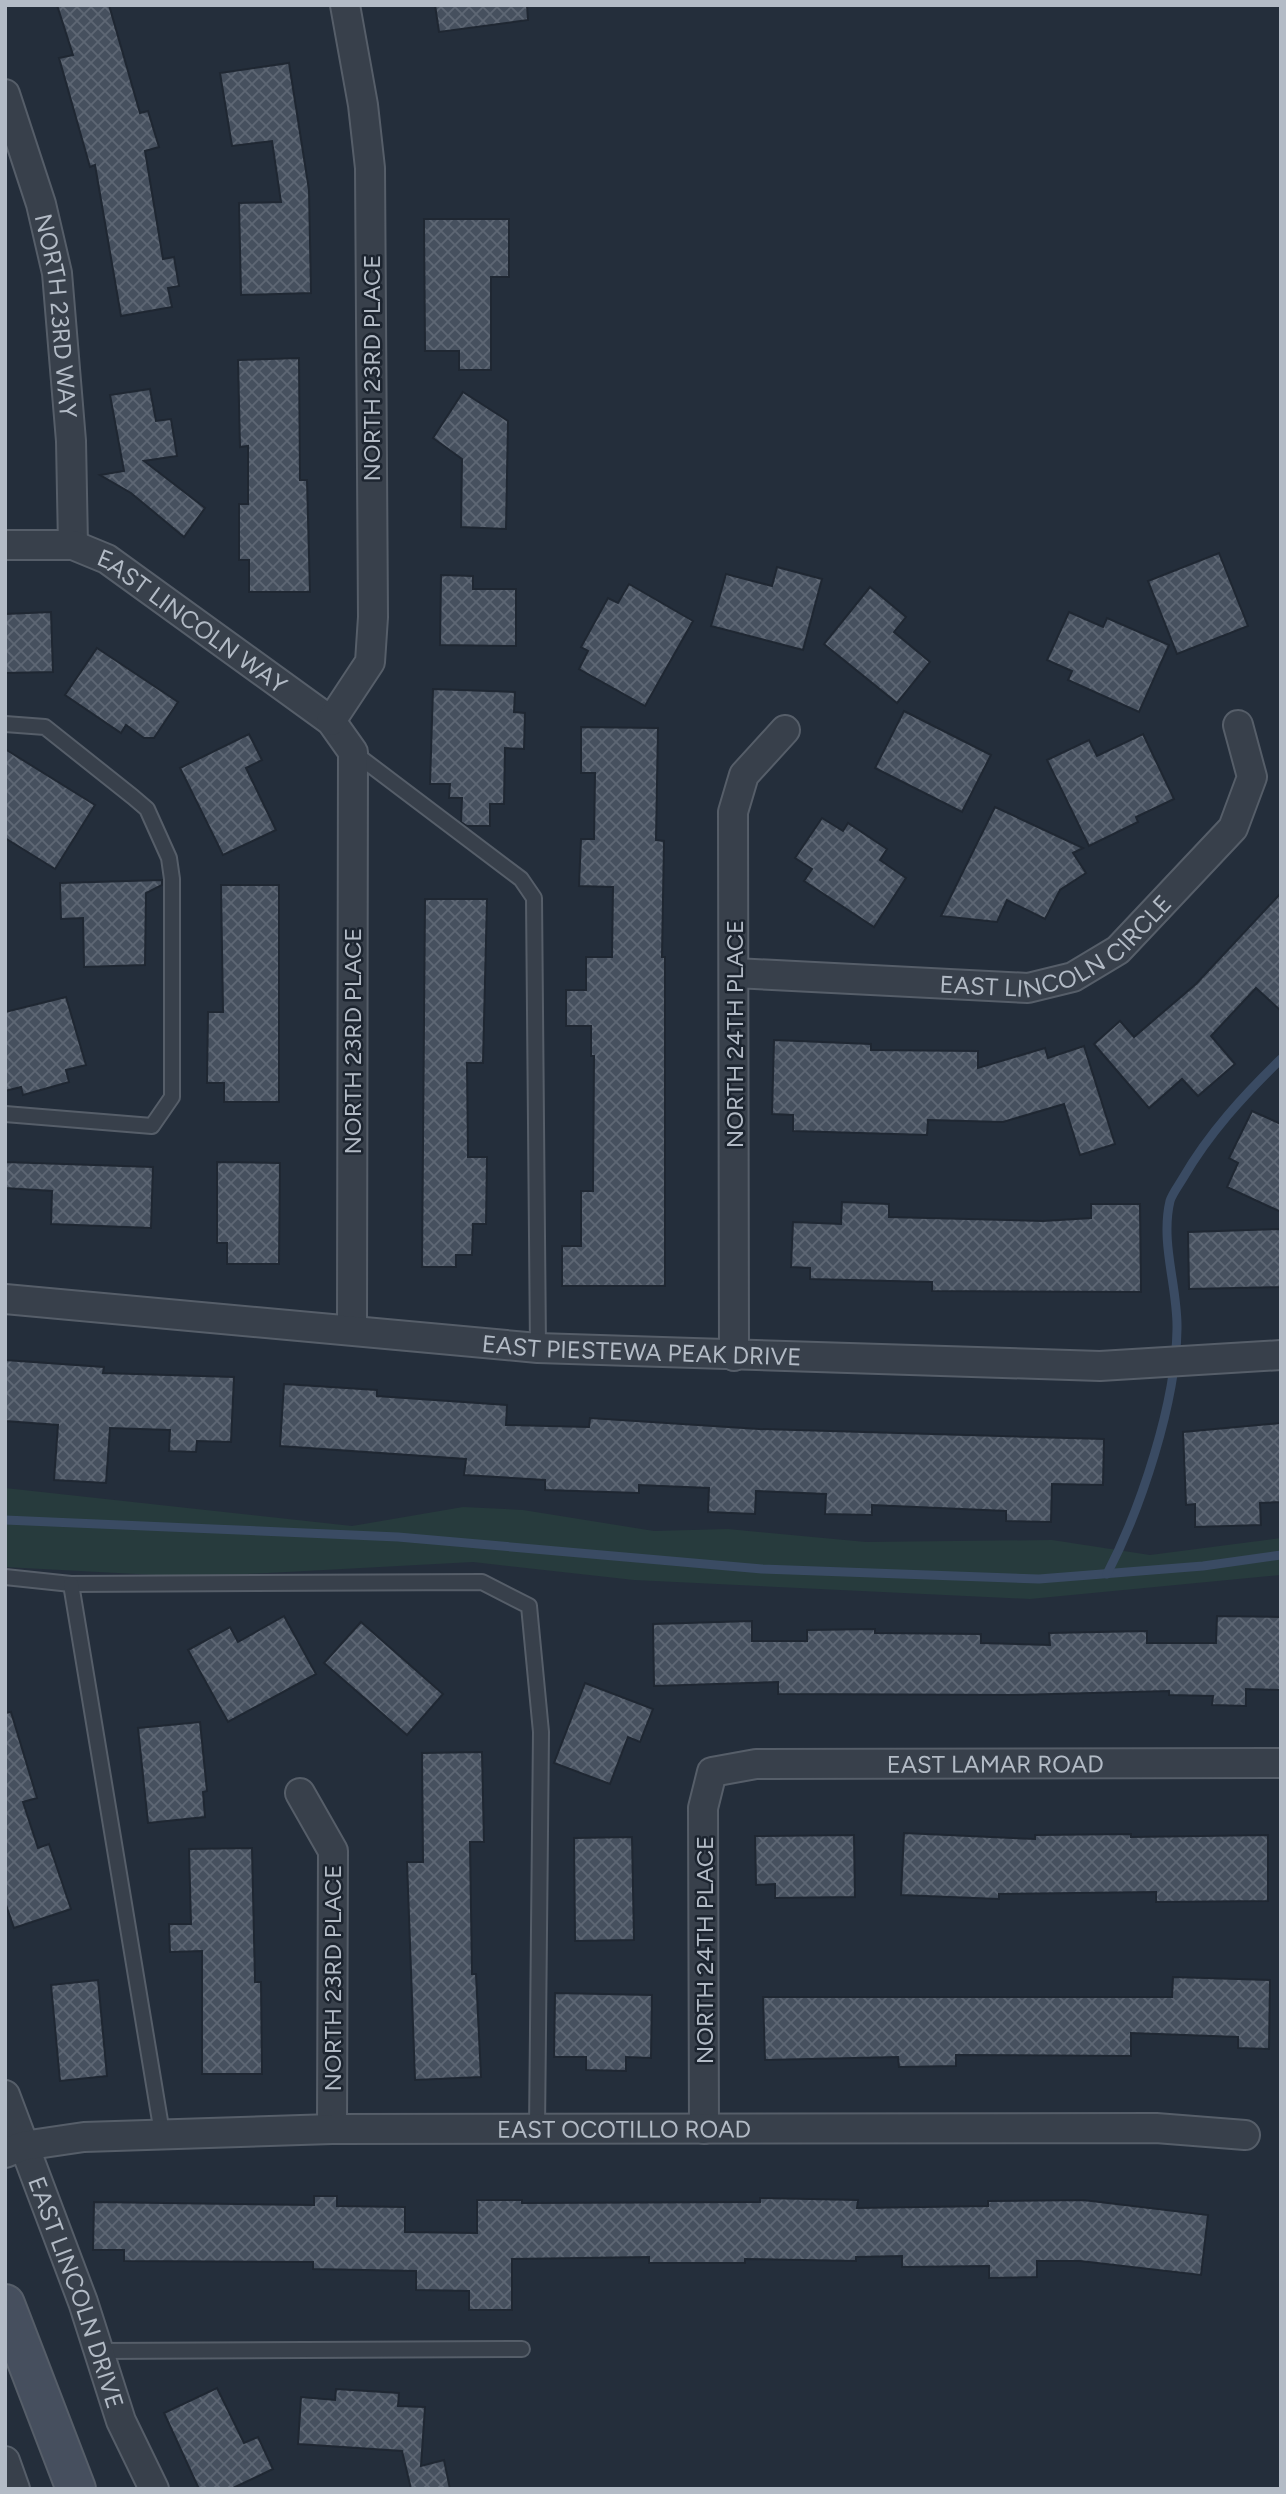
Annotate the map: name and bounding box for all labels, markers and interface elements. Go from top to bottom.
street label: NORTH 23RD WAY [29,211,84,420]
street label: NORTH 23RD PLACE [357,255,386,481]
street label: EAST LINCOLN WAY [94,542,293,699]
street label: EAST LINCOLN CIRCLE [939,889,1177,1003]
street label: NORTH 24TH PLACE [720,920,749,1148]
street label: NORTH 23RD PLACE [338,928,367,1154]
street label: EAST PIESTEWA PEAK DRIVE [481,1328,802,1371]
street label: EAST LAMAR ROAD [887,1749,1104,1778]
street label: NORTH 24TH PLACE [690,1836,719,2064]
street label: NORTH 23RD PLACE [318,1865,347,2091]
street label: EAST OCOTILLO ROAD [497,2114,751,2143]
street label: EAST LINCOLN DRIVE [22,2172,130,2412]

